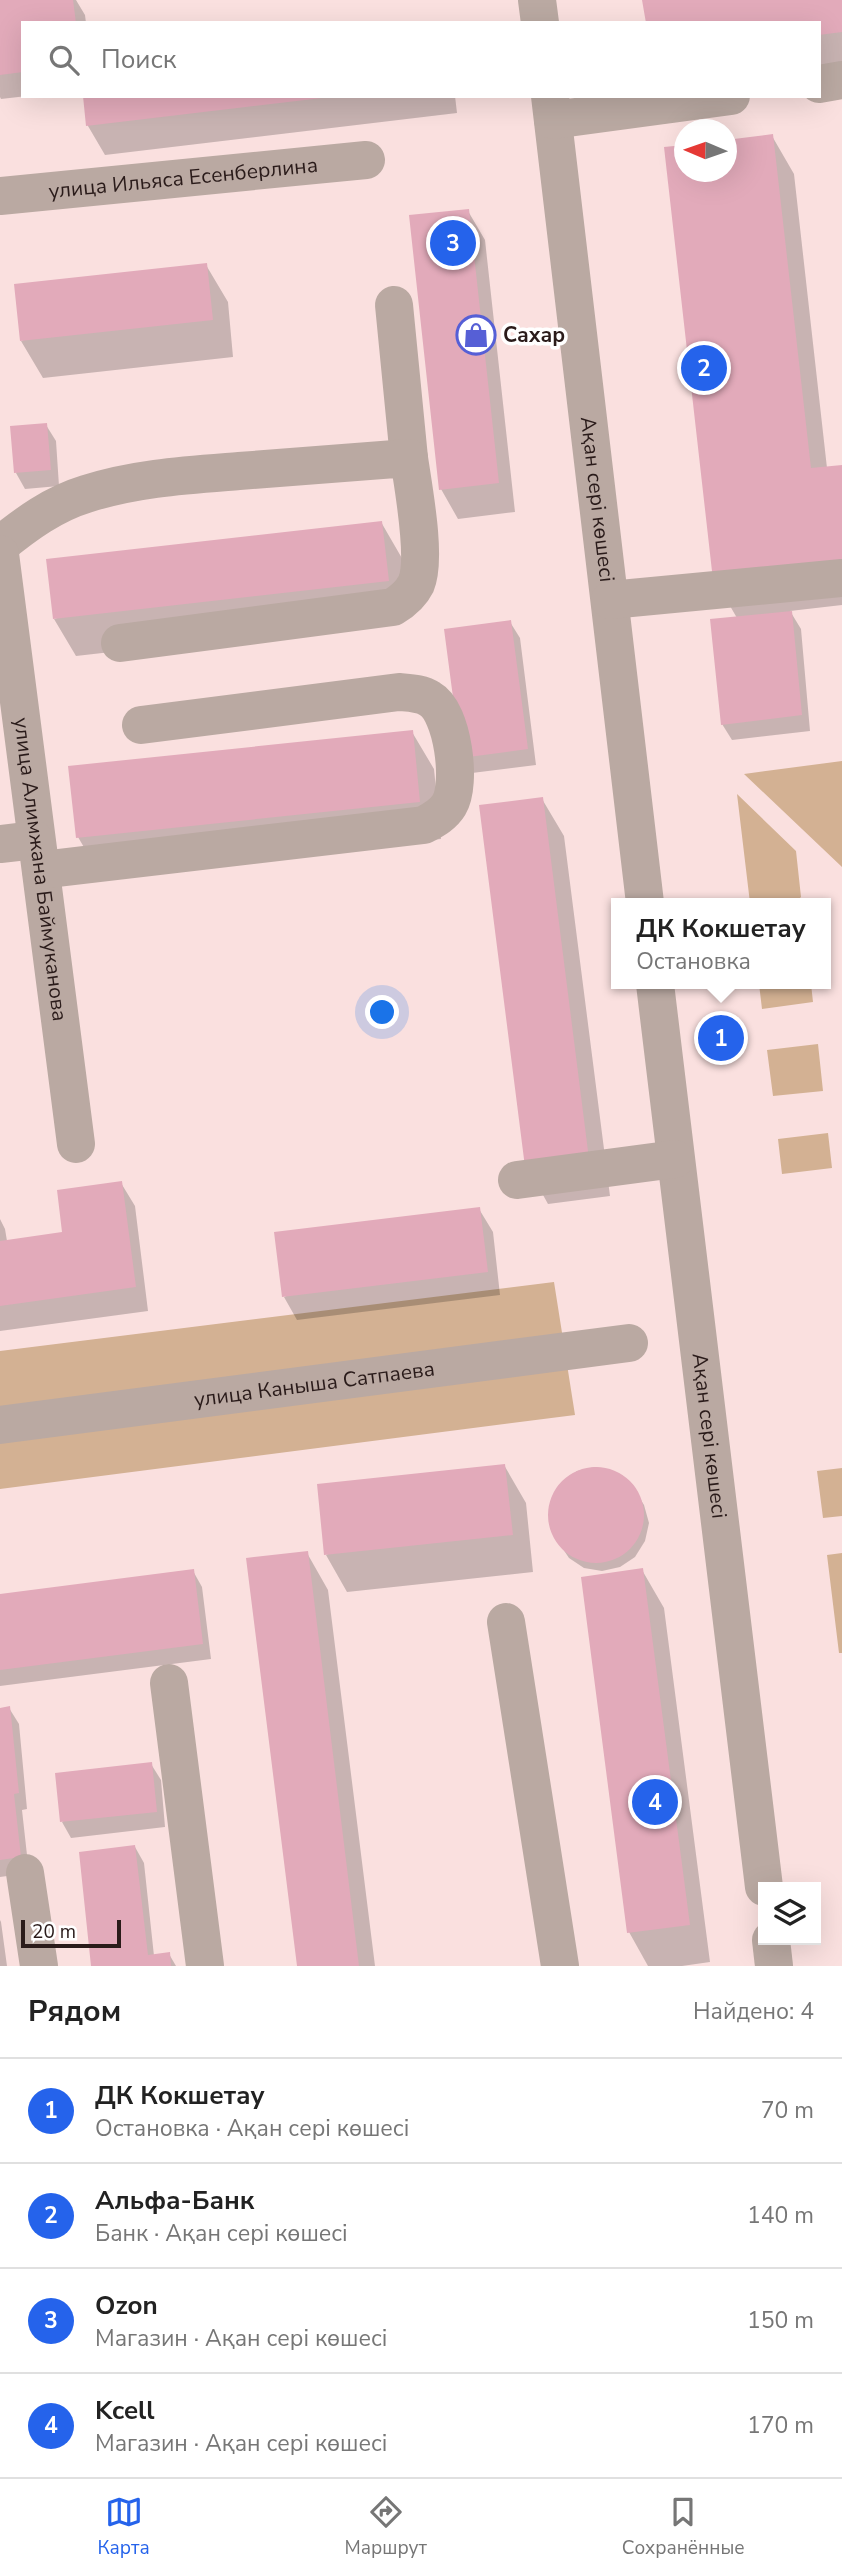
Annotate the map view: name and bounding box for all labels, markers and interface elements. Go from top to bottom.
search box [21,21,821,98]
icon: search [45,41,83,79]
text: Поиск [101,42,177,77]
north arrow [674,119,737,182]
street label: улица Ильяса Есенберлина [47,151,319,205]
pin: 3 [430,217,476,269]
shop icon: Сахар [455,314,497,356]
place label: Сахар [503,321,565,349]
pin: 2 [681,342,727,394]
street label: Ақан сері көшесі [574,415,621,584]
street label: улица Алимжана Баймуканова [7,716,74,1023]
popup [611,898,831,989]
text: ДК Кокшетау [636,911,806,946]
text: Остановка [636,946,751,977]
your location [365,995,399,1029]
pin: 1 [698,1012,744,1064]
street label: Ақан сері көшесі [686,1351,733,1520]
street label: улица Каныша Сатпаева [192,1354,436,1414]
pin: 4 [632,1776,678,1828]
map controls [758,1882,821,1945]
button: layers [758,1882,821,1945]
scale bar [21,1917,121,1949]
text: 20 m [32,1919,76,1945]
text: Рядом [28,1991,121,2032]
text: Найдено: 4 [693,1996,814,2027]
text: ДК Кокшетау [95,2078,265,2113]
text: 1 [44,2095,58,2126]
text: 70 m [761,2095,814,2126]
text: Остановка · Ақан сері көшесі [95,2113,409,2144]
text: Альфа-Банк [95,2183,254,2218]
text: 2 [44,2200,58,2231]
text: 140 m [747,2200,814,2231]
text: Банк · Ақан сері көшесі [95,2218,348,2249]
text: Ozon [95,2288,158,2323]
text: 3 [44,2305,58,2336]
text: 150 m [747,2305,814,2336]
text: Магазин · Ақан сері көшесі [95,2323,387,2354]
text: Kcell [95,2393,155,2428]
text: 4 [44,2410,58,2441]
text: 170 m [747,2410,814,2441]
text: Магазин · Ақан сері көшесі [95,2428,387,2459]
tab: Карта [97,2493,150,2561]
tab: Маршрут [345,2493,427,2561]
tab: Сохранённые [622,2493,745,2561]

